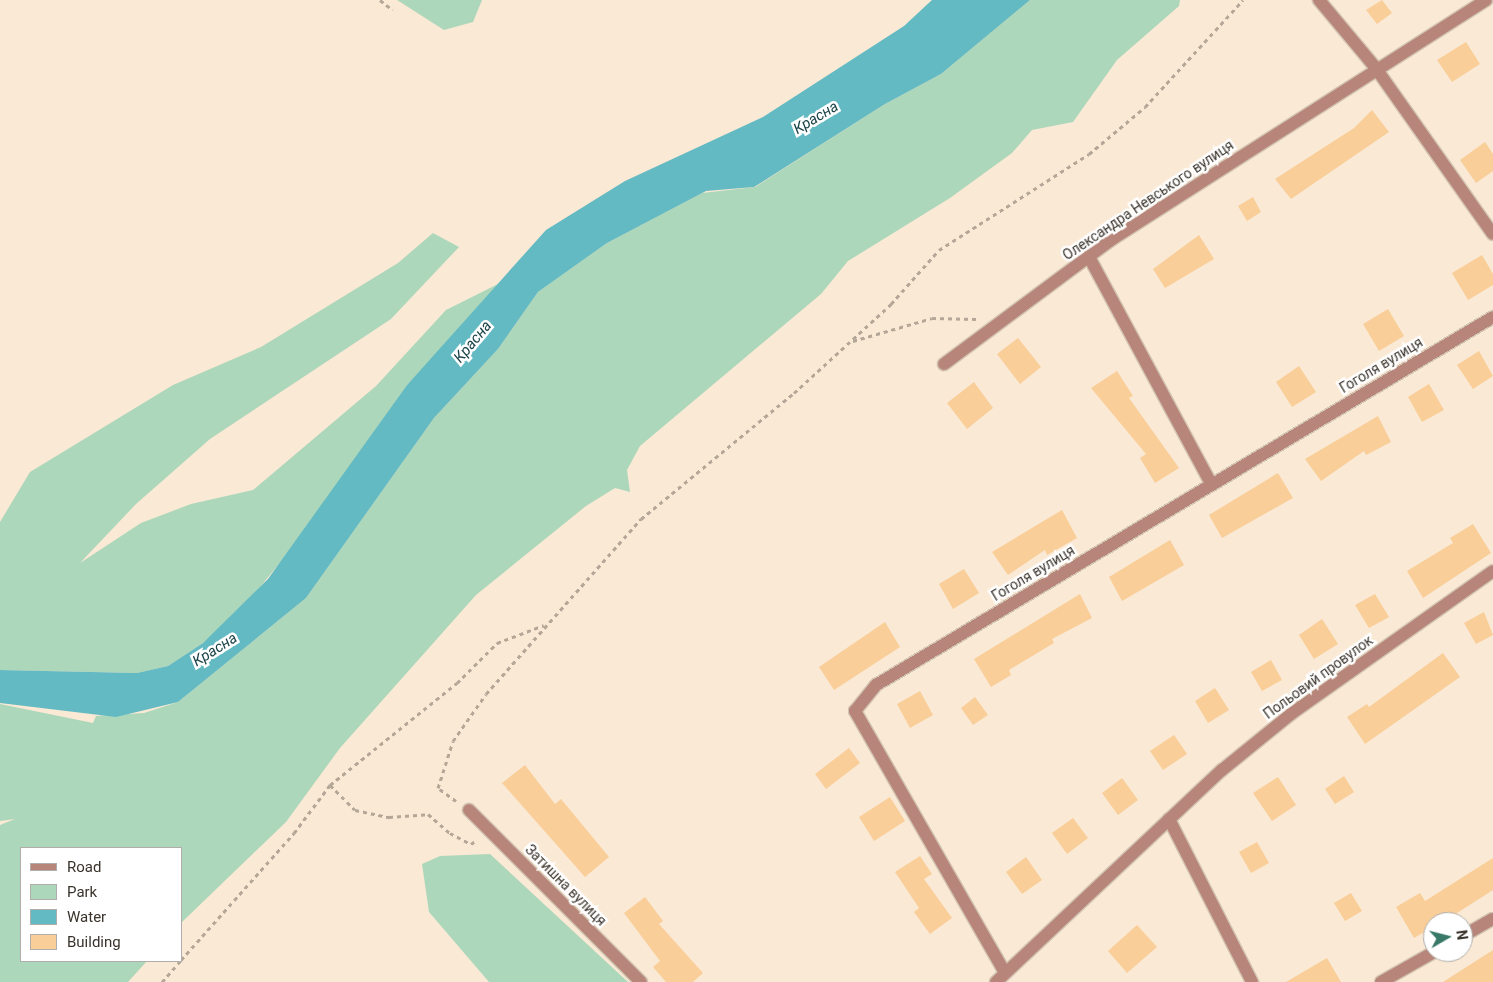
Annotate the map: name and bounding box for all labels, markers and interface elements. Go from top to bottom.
water label: Красна [790,98,842,138]
street label: Олександра Невського вулиця [1059,136,1237,264]
water label: Красна [450,317,496,367]
street label: Гоголя вулиця [1336,334,1426,396]
street label: Гоголя вулиця [988,542,1078,604]
water label: Красна [189,629,241,671]
street label: Польовий провулок [1260,632,1376,722]
street label: Затишна вулиця [522,841,610,929]
legend [20,847,182,962]
text: Road [67,858,101,876]
text: Park [67,883,97,901]
text: Water [67,908,106,926]
north arrow [1423,912,1473,962]
text: N [1453,929,1470,941]
text: Building [67,933,121,951]

